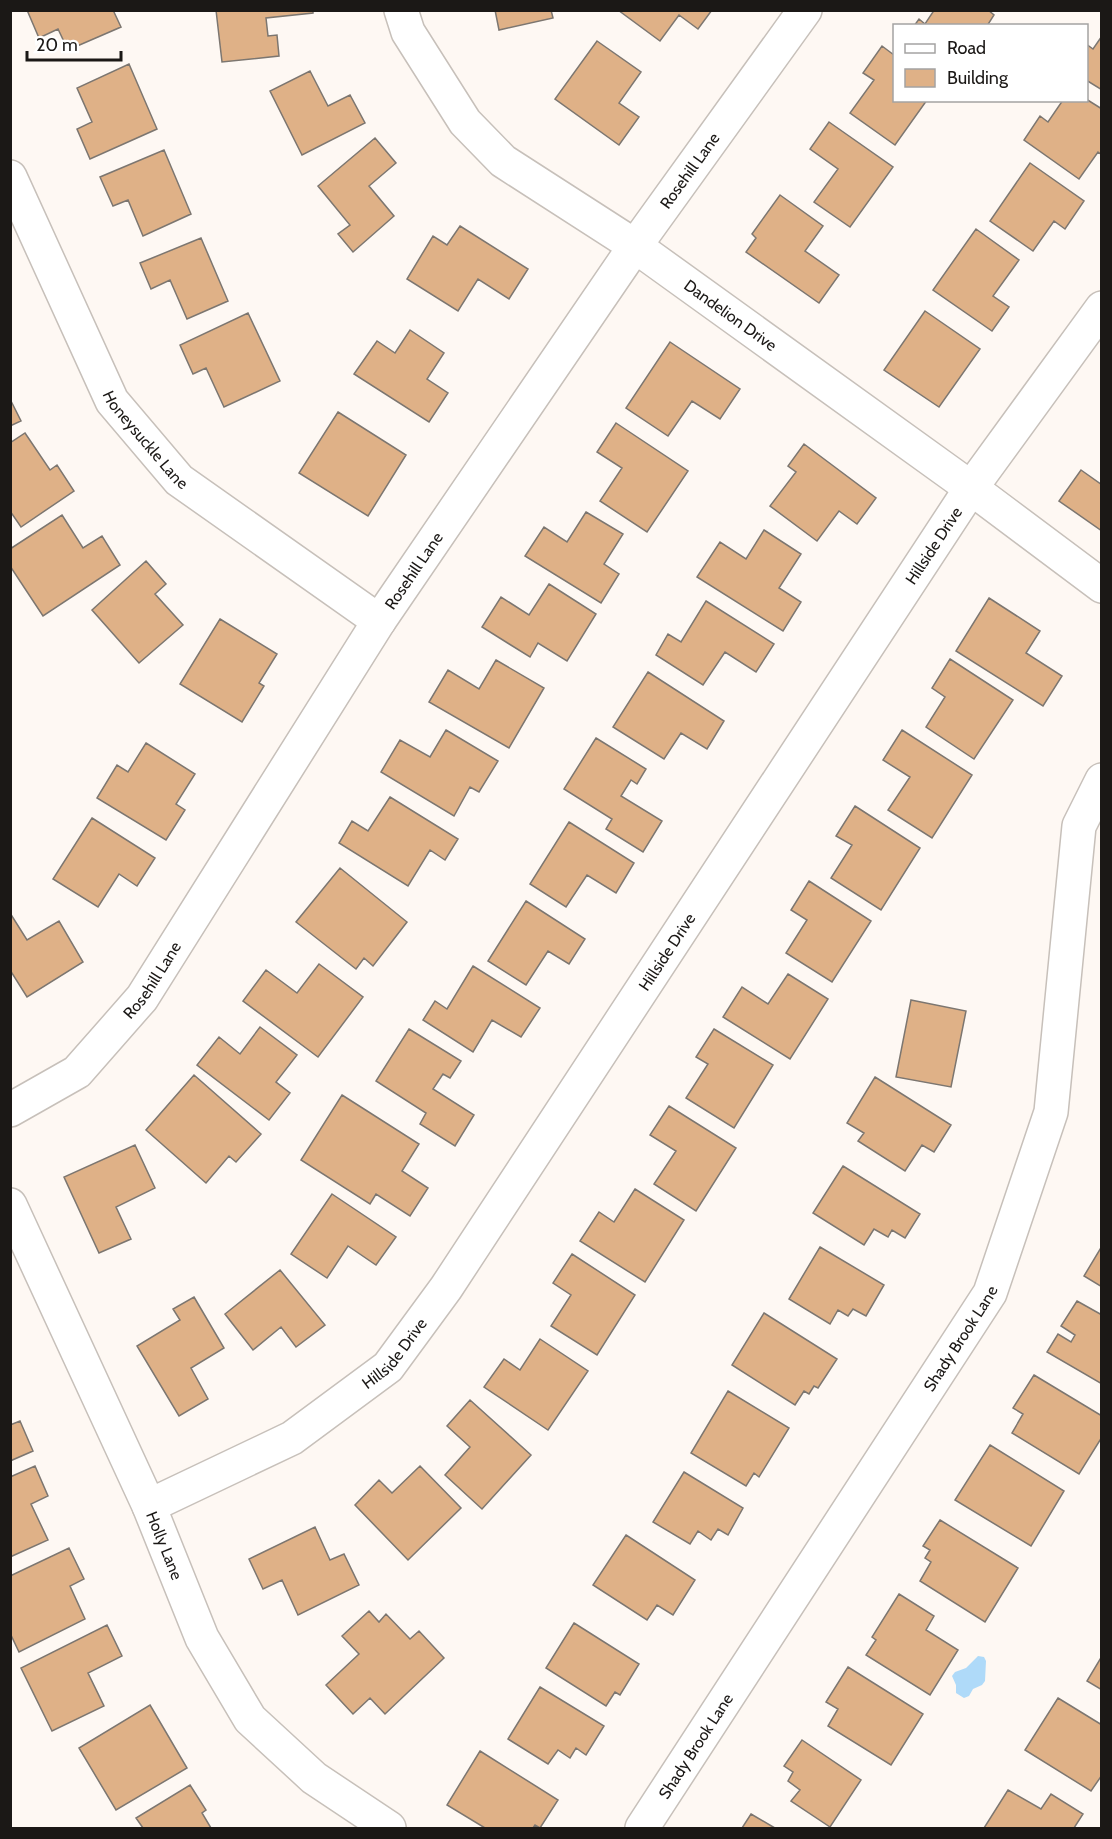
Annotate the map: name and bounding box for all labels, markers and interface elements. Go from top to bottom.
scale bar [27,24,122,62]
legend [893,24,1088,102]
text: 20 m [36,34,78,56]
text: Road [947,37,986,59]
text: Building [947,67,1009,89]
street label: Rosehill Lane [656,129,723,212]
street label: Dandelion Drive [681,275,781,355]
street label: Honeysuckle Lane [99,387,192,493]
street label: Hillside Drive [901,503,966,588]
street label: Rosehill Lane [381,528,446,613]
street label: Hillside Drive [634,909,699,994]
street label: Rosehill Lane [119,938,185,1022]
street label: Shady Brook Lane [919,1284,1001,1395]
street label: Hillside Drive [358,1314,430,1393]
street label: Holly Lane [143,1508,187,1582]
street label: Shady Brook Lane [654,1690,737,1802]

